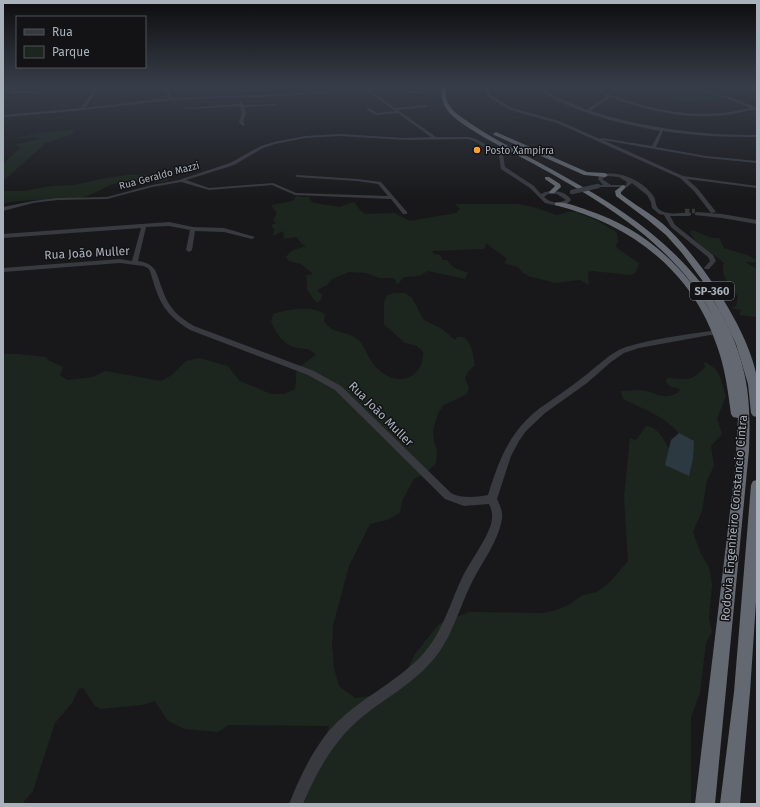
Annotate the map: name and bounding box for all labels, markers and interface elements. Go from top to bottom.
legend [16,16,146,68]
text: Rua [52,25,73,39]
text: Parque [52,45,90,59]
marker: Posto Xampirra [472,145,482,155]
place label: Posto Xampirra [485,145,554,157]
street label: Rua Geraldo Mazzi [118,159,201,192]
street label: Rua João Muller [44,244,131,262]
road number: SP-360 [690,282,734,300]
street label: Rua João Muller [346,379,417,450]
street label: Rodovia Engenheiro Constancio Cintra [718,414,750,622]

